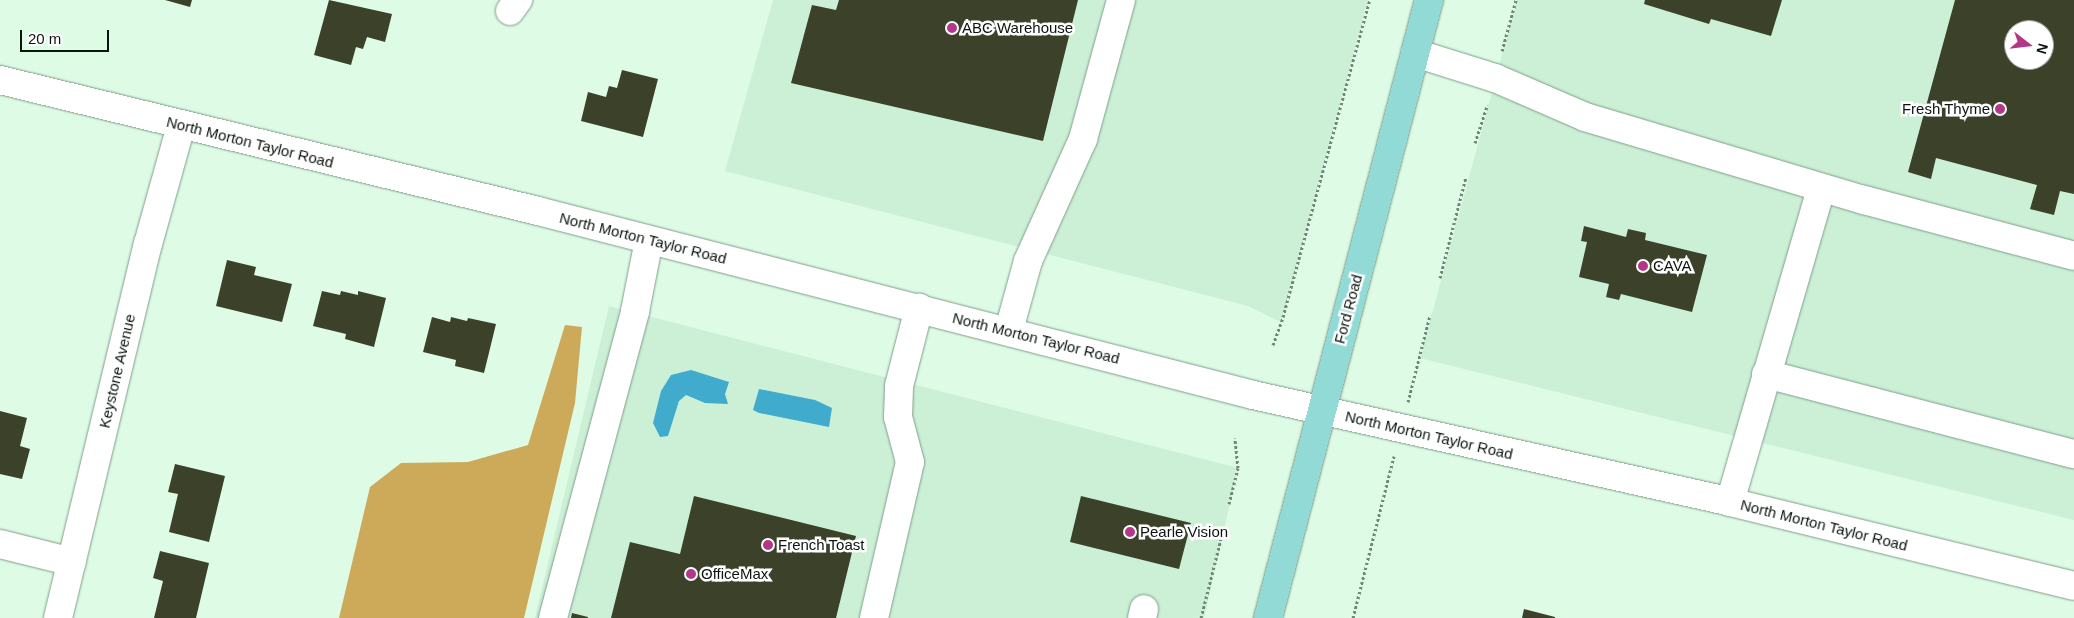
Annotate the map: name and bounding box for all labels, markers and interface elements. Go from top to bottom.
place label: ABC Warehouse [962,19,1073,37]
scale bar [22,20,111,52]
north arrow [2004,20,2054,70]
marker: ABC Warehouse [946,22,958,34]
text: 20 m [28,30,61,47]
text: N [2033,42,2052,56]
place label: Fresh Thyme [1902,100,1990,118]
marker: Fresh Thyme [1994,103,2006,115]
street label: North Morton Taylor Road [165,112,335,172]
street label: North Morton Taylor Road [558,208,728,268]
place label: CAVA [1653,257,1692,275]
marker: CAVA [1637,260,1649,272]
street label: Ford Road [1330,272,1366,346]
street label: North Morton Taylor Road [951,308,1121,368]
street label: Keystone Avenue [95,312,139,430]
street label: North Morton Taylor Road [1343,407,1515,463]
street label: North Morton Taylor Road [1739,495,1909,555]
place label: Pearle Vision [1140,523,1228,541]
marker: Pearle Vision [1124,526,1136,538]
place label: French Toast [778,536,865,554]
marker: French Toast [762,539,774,551]
place label: OfficeMax [701,565,768,583]
marker: OfficeMax [685,568,697,580]

